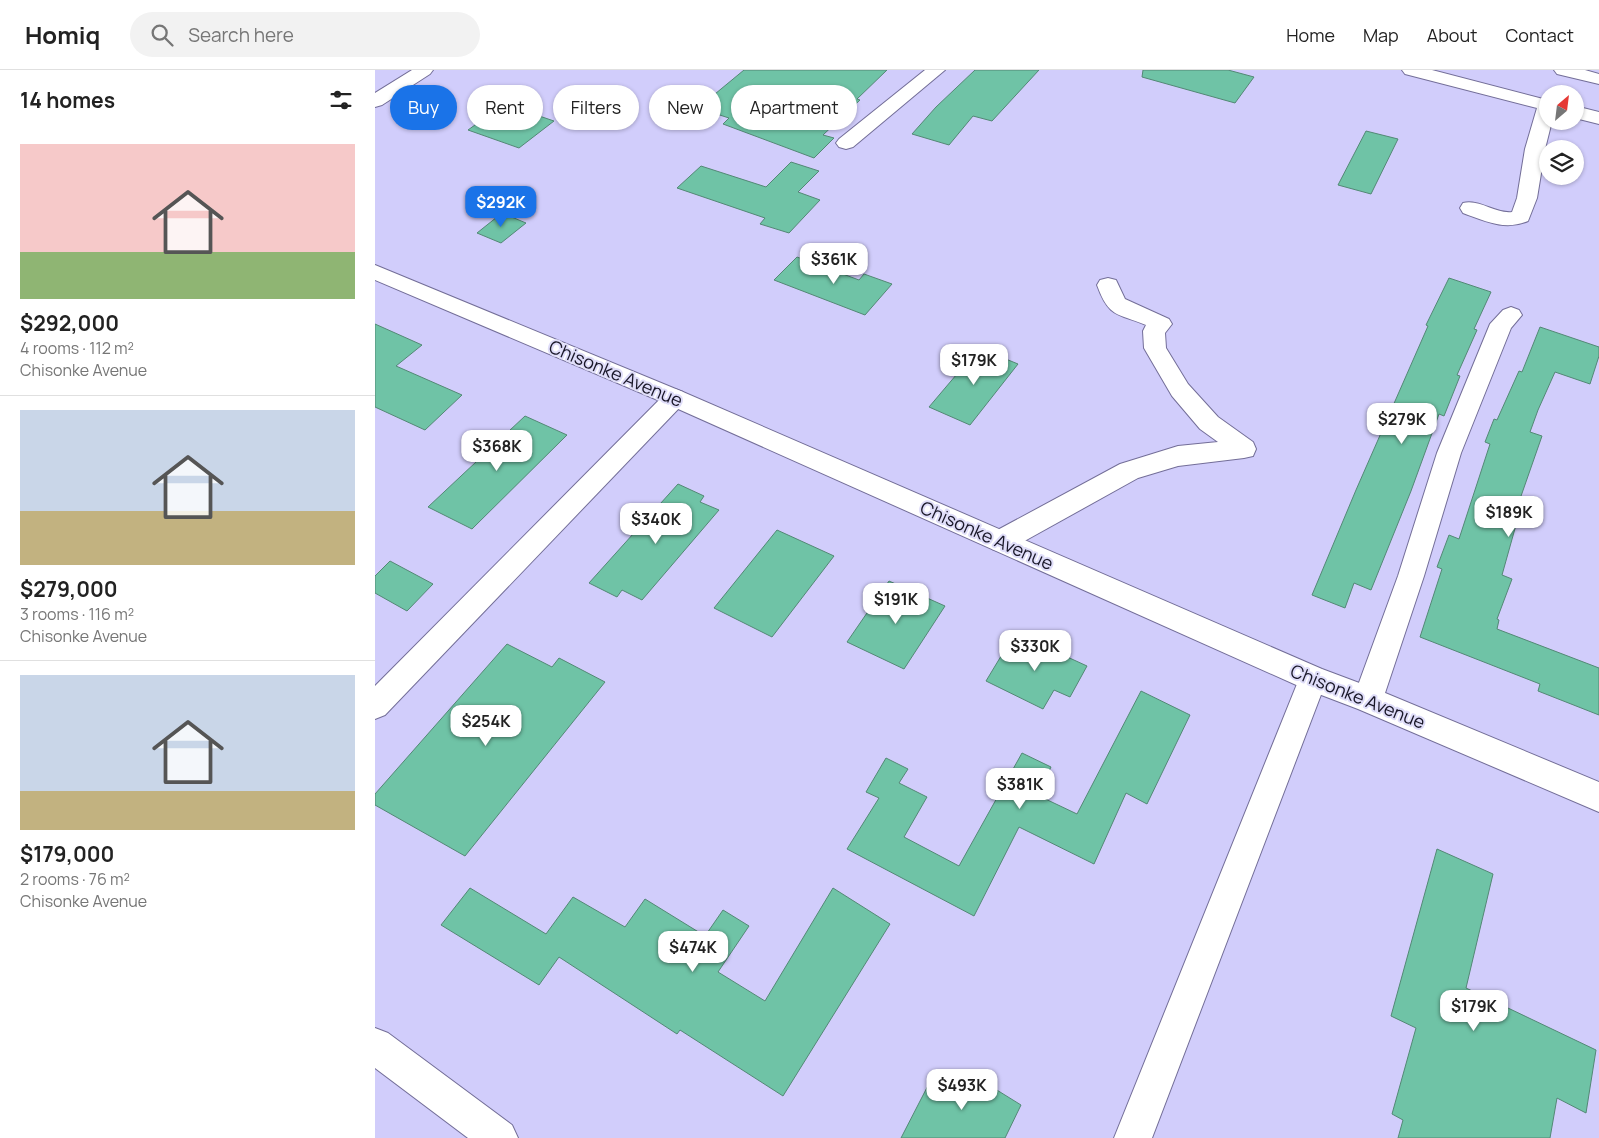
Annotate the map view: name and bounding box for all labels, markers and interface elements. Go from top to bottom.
search box [130,12,480,57]
text: Homiq [25,18,100,51]
icon: search [148,21,176,49]
text: Search here [188,22,294,48]
text: Home [1286,23,1335,47]
text: Map [1363,23,1399,47]
text: About [1427,23,1477,47]
text: Contact [1505,23,1574,47]
chip: Buy [390,85,457,130]
chip: Rent [467,85,543,130]
chip: Filters [553,85,639,130]
chip: New [649,85,721,130]
chip: Apartment [731,85,857,130]
north arrow [1539,85,1584,130]
map controls [1539,85,1584,185]
text: 14 homes [20,86,115,114]
icon: filters [327,86,355,114]
button: layers [1539,140,1584,185]
icon: home [143,177,233,267]
pin: $292K [466,186,536,228]
text: $292K [476,191,526,213]
pin: $361K [799,242,869,285]
text: $361K [811,248,857,270]
text: $292,000 [20,309,119,337]
street label: Chisonke Avenue [545,334,687,412]
text: 4 rooms · 112 m² [20,337,134,359]
pin: $179K [939,344,1009,386]
text: $179K [951,349,997,371]
text: Chisonke Avenue [20,359,147,381]
pin: $279K [1367,402,1437,445]
text: $279K [1378,408,1426,430]
pin: $368K [462,430,532,472]
text: $368K [472,435,522,457]
icon: home [143,442,233,532]
street label: Chisonke Avenue [917,495,1057,575]
pin: $189K [1474,496,1544,538]
text: $189K [1485,501,1533,523]
pin: $340K [621,502,691,545]
text: $340K [631,508,681,530]
text: $279,000 [20,575,118,603]
pin: $191K [861,582,931,625]
text: $191K [874,588,918,610]
text: 3 rooms · 116 m² [20,603,134,625]
text: Chisonke Avenue [20,625,147,647]
pin: $330K [1000,630,1070,672]
text: $330K [1010,635,1060,657]
street label: Chisonke Avenue [1287,658,1429,734]
pin: $254K [451,704,521,747]
icon: home [143,707,233,797]
text: $254K [461,710,511,732]
pin: $381K [985,768,1055,810]
text: $381K [997,773,1043,795]
text: $179,000 [20,840,114,868]
text: 2 rooms · 76 m² [20,868,130,890]
text: Chisonke Avenue [20,890,147,912]
pin: $474K [658,930,728,973]
text: $474K [669,936,717,958]
pin: $179K [1439,990,1509,1032]
text: $179K [1451,995,1497,1017]
pin: $493K [927,1068,997,1111]
text: $493K [938,1074,986,1096]

